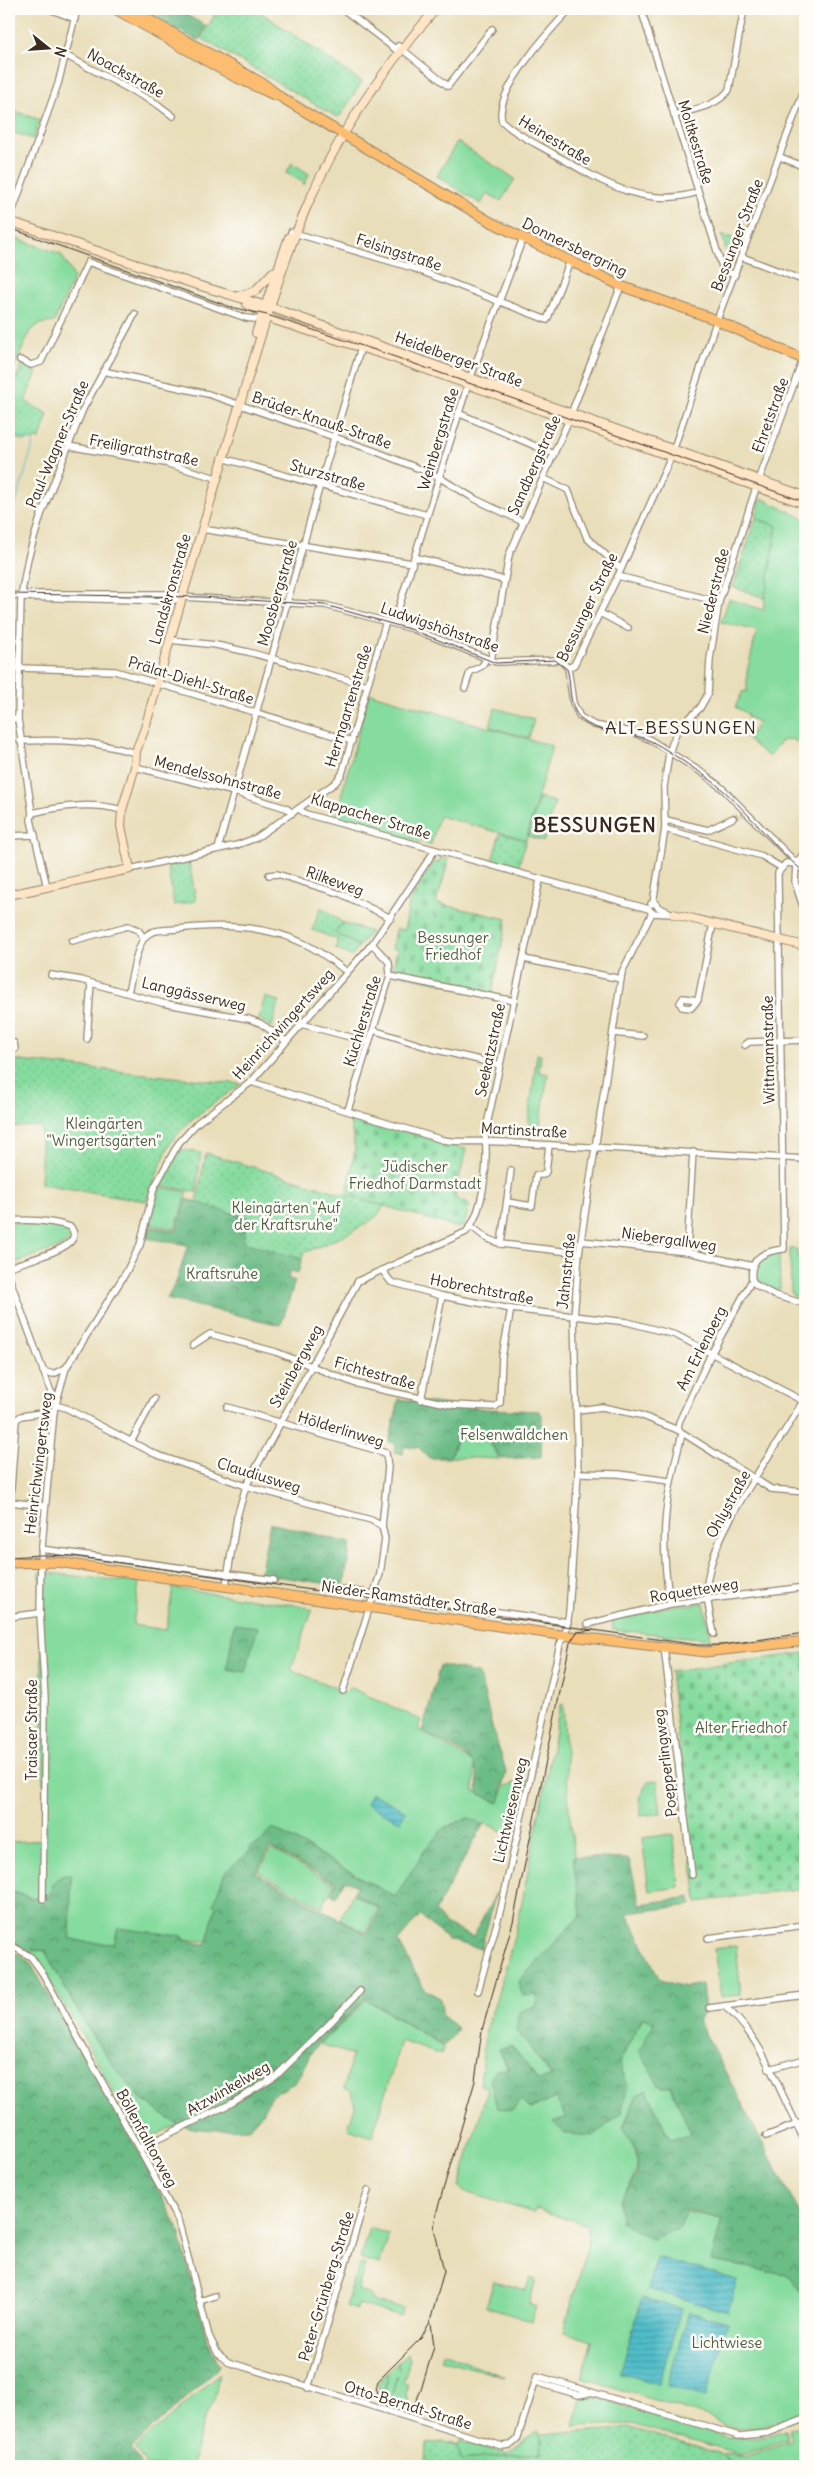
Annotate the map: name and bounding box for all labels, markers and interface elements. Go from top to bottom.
north arrow [22,22,72,72]
street label: Noackstraße [84,44,168,102]
text: N [50,45,70,59]
street label: Moltkestraße [674,98,718,186]
street label: Heinestraße [515,111,595,169]
street label: Bessunger Straße [707,176,767,294]
street label: Donnersbergring [519,213,631,281]
street label: Felsingstraße [354,229,444,275]
street label: Heidelberger Straße [392,327,526,391]
street label: Ehretstraße [748,375,792,455]
street label: Paul-Wagner-Straße [21,377,93,511]
street label: Weinbergstraße [413,385,463,493]
street label: Brüder-Knauß-Straße [250,387,394,453]
street label: Sandbergstraße [503,412,565,518]
street label: Freiligrathstraße [88,430,200,470]
street label: Sturzstraße [288,455,368,495]
street label: Landskronstraße [145,531,195,647]
street label: Moosbergstraße [253,538,301,648]
street label: Niederstraße [693,546,733,636]
street label: Bessunger Straße [552,549,622,665]
street label: Ludwigshöhstraße [378,598,502,656]
street label: Herrngartenstraße [320,642,376,770]
street label: Prälat-Diehl-Straße [126,652,256,708]
district label: ALT-BESSUNGEN [605,716,757,739]
street label: Mendelssohnstraße [152,751,284,803]
street label: Klappacher Straße [309,789,433,843]
district label: BESSUNGEN [533,812,657,837]
street label: Rilkeweg [304,862,366,900]
park label: Bessunger Friedhof [417,928,489,964]
street label: Heinrichwingertsweg [228,965,338,1083]
street label: Langgässerweg [140,973,248,1015]
street label: Küchlerstraße [339,973,385,1069]
street label: Wittmannstraße [758,995,778,1105]
street label: Seekatzstraße [471,1001,509,1099]
park label: Kleingärten "Wingertsgärten" [47,1114,161,1150]
street label: Martinstraße [480,1118,568,1142]
park label: Jüdischer Friedhof Darmstadt [349,1157,481,1193]
park label: Kleingärten "Auf der Kraftsruhe" [232,1198,342,1234]
street label: Niebergallweg [620,1223,718,1255]
street label: Jahnstraße [553,1232,579,1310]
park label: Kraftsruhe [186,1264,258,1283]
street label: Hobrechtstraße [429,1270,535,1308]
street label: Am Erlenberg [672,1303,730,1393]
street label: Steinbergweg [265,1321,327,1411]
street label: Fichtestraße [332,1352,418,1394]
street label: Heinrichwingertsweg [20,1391,56,1535]
street label: Hölderlinweg [296,1407,386,1451]
park label: Felsenwäldchen [460,1425,568,1444]
street label: Claudiusweg [215,1453,303,1497]
street label: Ohlystraße [702,1467,754,1541]
street label: Roquetteweg [648,1574,740,1606]
street label: Nieder-Ramstädter Straße [320,1576,498,1620]
street label: Traisaer Straße [22,1679,41,1781]
street label: Poepperlingweg [649,1708,681,1818]
park label: Alter Friedhof [695,1718,788,1737]
street label: Lichtwiesenweg [489,1755,531,1865]
street label: Atzwinkelweg [183,2057,273,2119]
street label: Böllenfalltorweg [112,2086,182,2190]
street label: Peter-Grünberg-Straße [294,2209,358,2363]
park label: Lichtwiese [692,2333,762,2352]
street label: Otto-Berndt-Straße [342,2377,474,2433]

